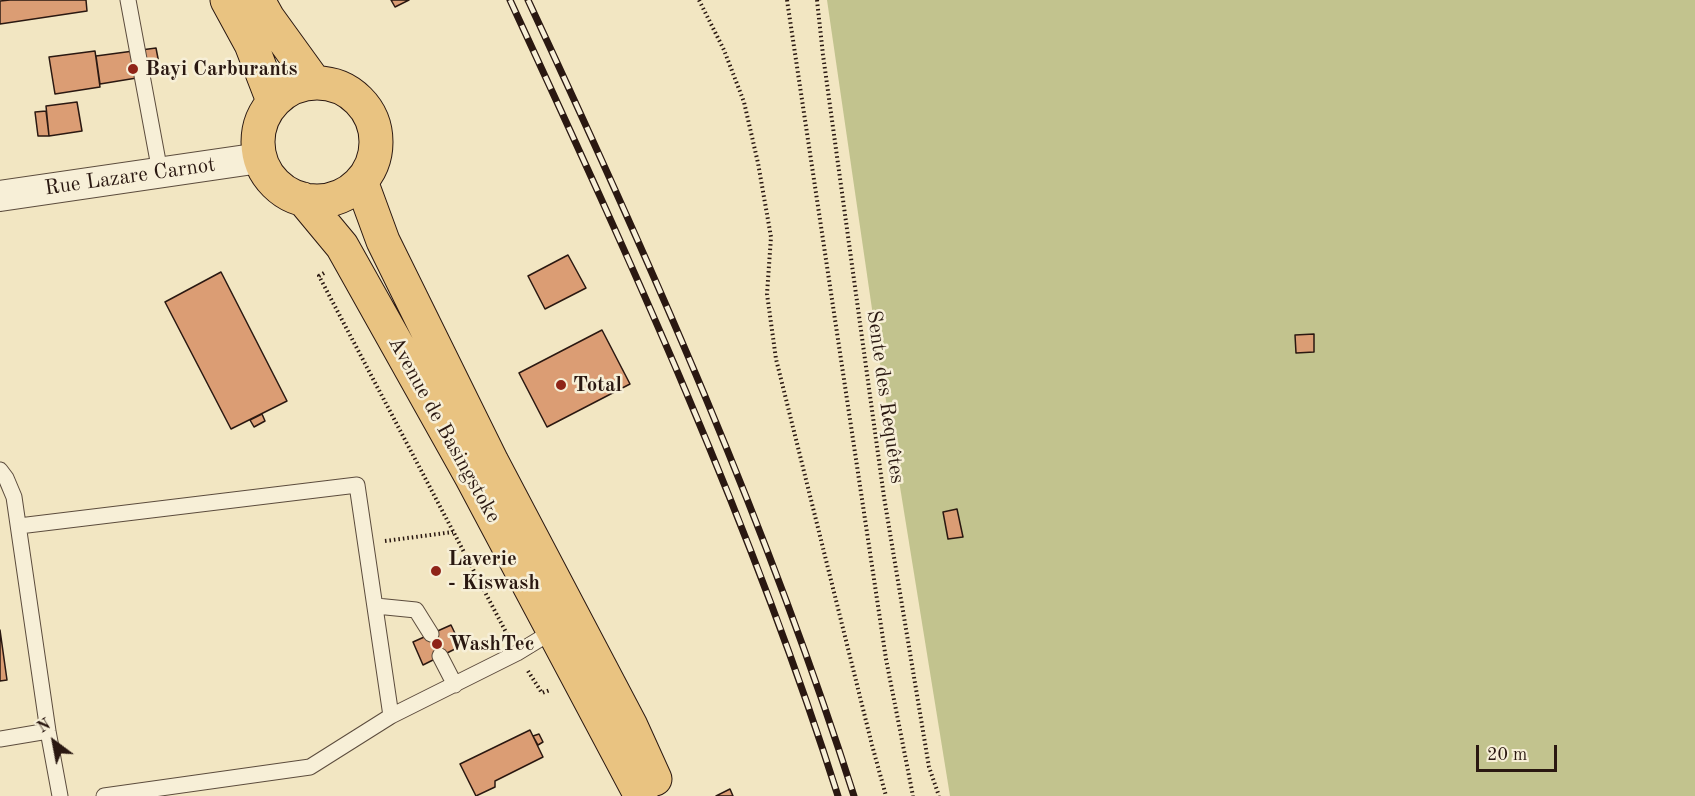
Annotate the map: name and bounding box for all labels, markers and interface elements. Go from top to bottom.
place label: Bayi Carburants [145,56,298,82]
marker: Bayi Carburants [126,62,140,76]
street label: Rue Lazare Carnot [43,153,217,201]
street label: Sente des Requêtes [860,309,910,485]
street label: Avenue de Basingstoke [382,333,506,527]
place label: Total [573,372,622,398]
marker: Total [554,378,568,392]
place label: Laverie - Kiswash [448,546,540,596]
marker: Laverie - Kiswash [429,564,443,578]
place label: WashTec [449,631,534,657]
marker: WashTec [430,637,444,651]
north arrow [24,712,84,772]
text: N [35,717,54,737]
scale bar [1479,733,1560,771]
text: 20 m [1487,746,1527,764]

